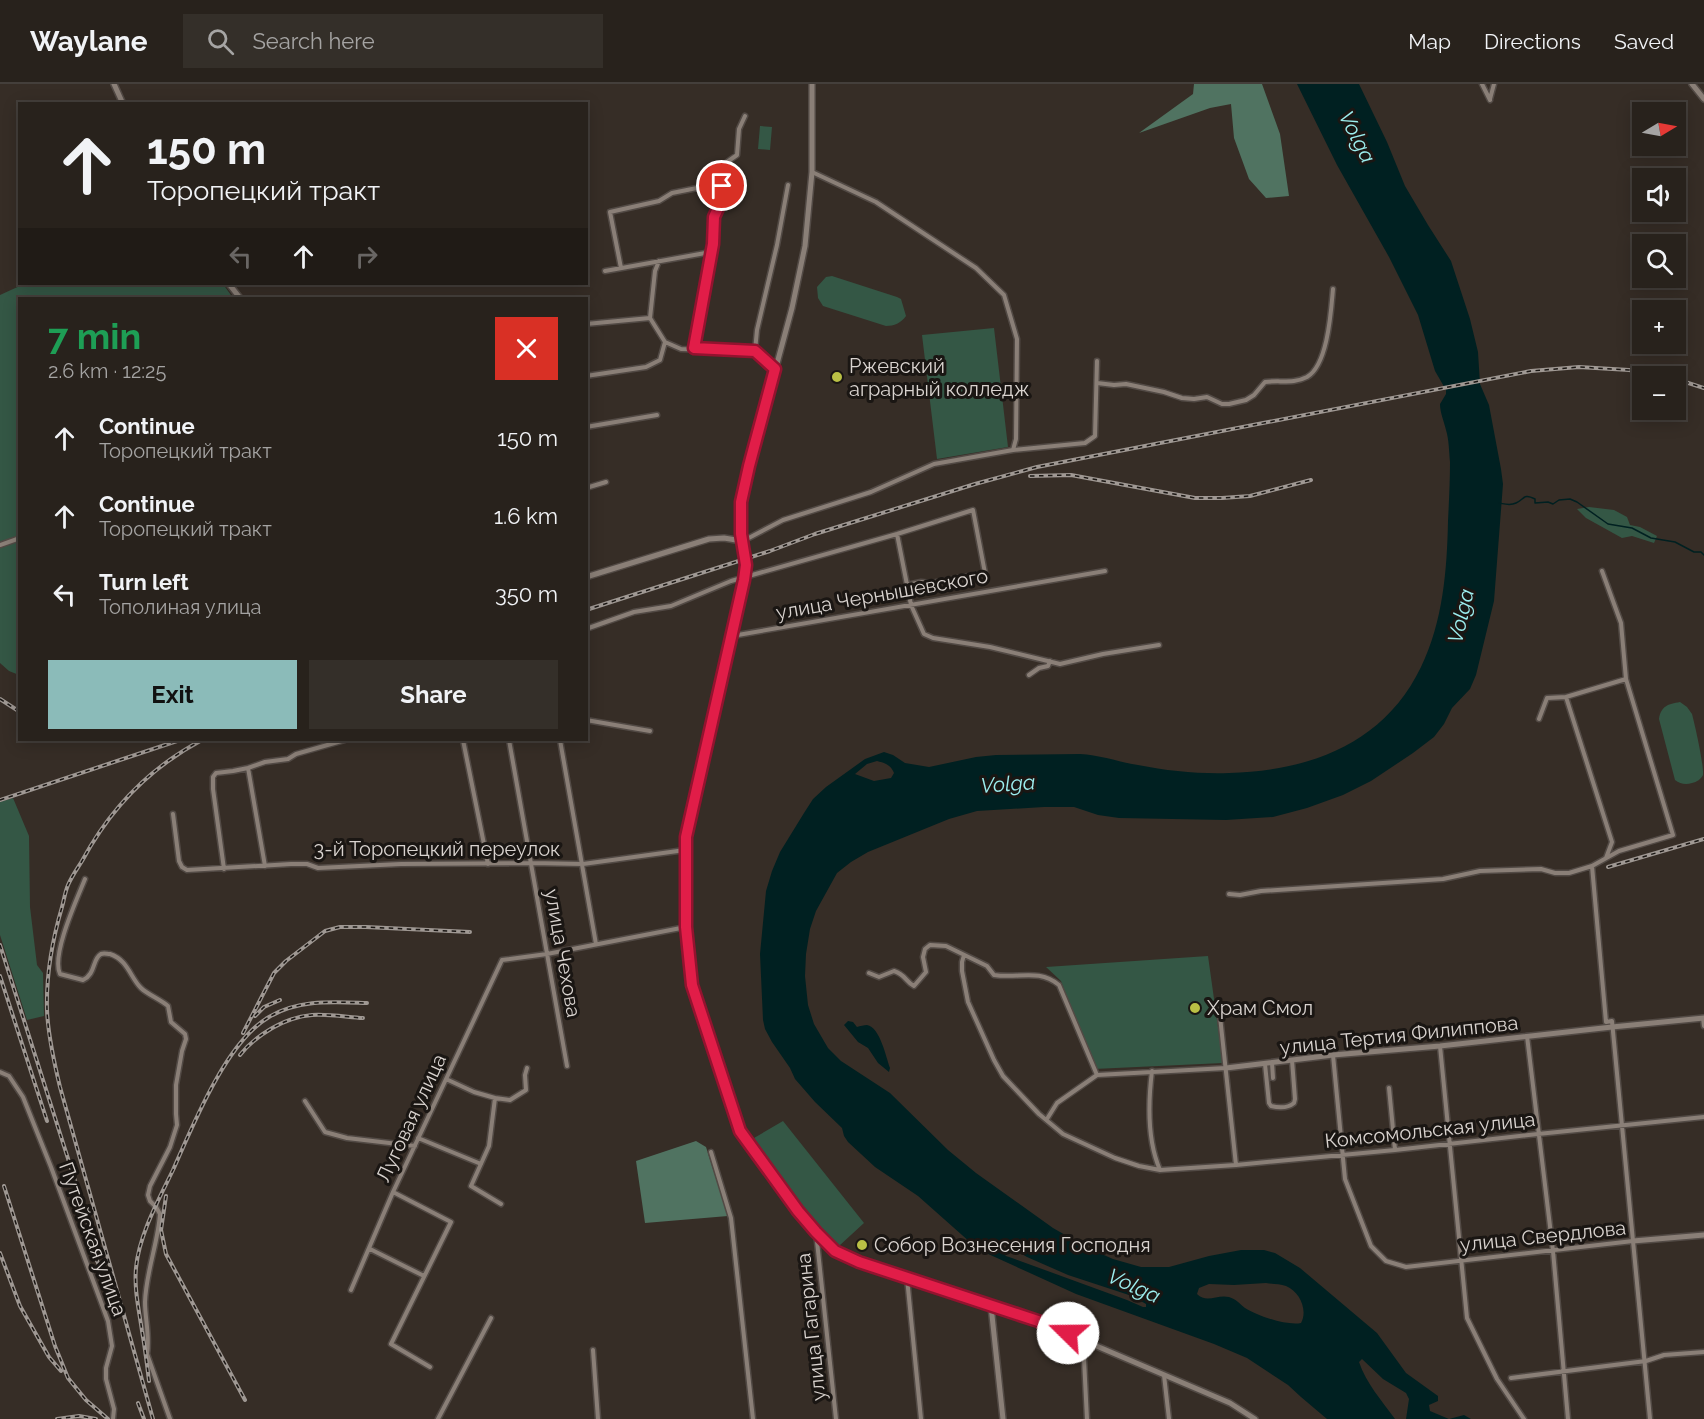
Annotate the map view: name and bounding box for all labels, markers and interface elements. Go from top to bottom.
search box [183,14,603,68]
text: Waylane [30,25,147,58]
icon: search [204,25,237,58]
text: Search here [252,28,375,54]
text: Map [1408,29,1451,54]
text: Directions [1484,29,1581,54]
text: Saved [1614,29,1674,54]
north arrow [1632,102,1686,156]
map controls [1632,102,1686,420]
water label: Volga [1334,107,1381,167]
text: 150 m [147,125,266,174]
icon: ahead [48,126,126,204]
pin [696,160,747,211]
button: sound [1632,168,1686,222]
icon: arrive [705,169,738,202]
text: Торопецкий тракт [147,175,380,206]
button: search [1632,234,1686,288]
icon: left [224,240,257,273]
icon: ahead [287,240,320,273]
icon: right [350,240,383,273]
button: + [1632,300,1686,354]
text: 7 min [48,315,141,357]
button: close [495,317,558,380]
place label: Ржевский аграрный колледж [849,354,1030,401]
text: 2.6 km · 12:25 [48,359,166,383]
button: − [1632,366,1686,420]
marker: Ржевский аграрный колледж [830,370,844,384]
text: Continue [99,413,195,439]
icon: ahead [48,422,81,455]
text: 150 m [497,425,558,451]
text: Торопецкий тракт [99,439,272,463]
text: Continue [99,491,195,517]
icon: ahead [48,500,81,533]
text: 1.6 km [494,503,558,529]
text: Торопецкий тракт [99,517,272,541]
street label: улица Чернышевского [774,563,990,624]
text: Turn left [99,569,189,595]
icon: left [48,578,81,611]
text: 350 m [495,581,558,607]
water label: Volga [1442,586,1479,645]
text: Тополиная улица [99,595,261,619]
button: Exit [48,660,297,729]
button: Share [309,660,558,729]
water label: Volga [980,769,1036,798]
street label: 3-й Торопецкий переулок [314,837,560,861]
street label: улица Чехова [540,887,586,1019]
place label: Храм Смол [1207,996,1313,1020]
marker: Храм Смол [1188,1001,1202,1015]
street label: улица Тертия Филиппова [1279,1011,1519,1059]
street label: Луговая улица [371,1050,451,1186]
street label: Комсомольская улица [1324,1107,1536,1153]
street label: Путейская улица [54,1159,132,1319]
street label: улица Свердлова [1459,1215,1627,1257]
place label: Собор Вознесения Господня [874,1233,1151,1257]
marker: Собор Вознесения Господня [855,1238,869,1252]
street label: улица Гагарина [791,1252,831,1402]
water label: Volga [1104,1263,1164,1308]
position arrow [1036,1301,1100,1365]

